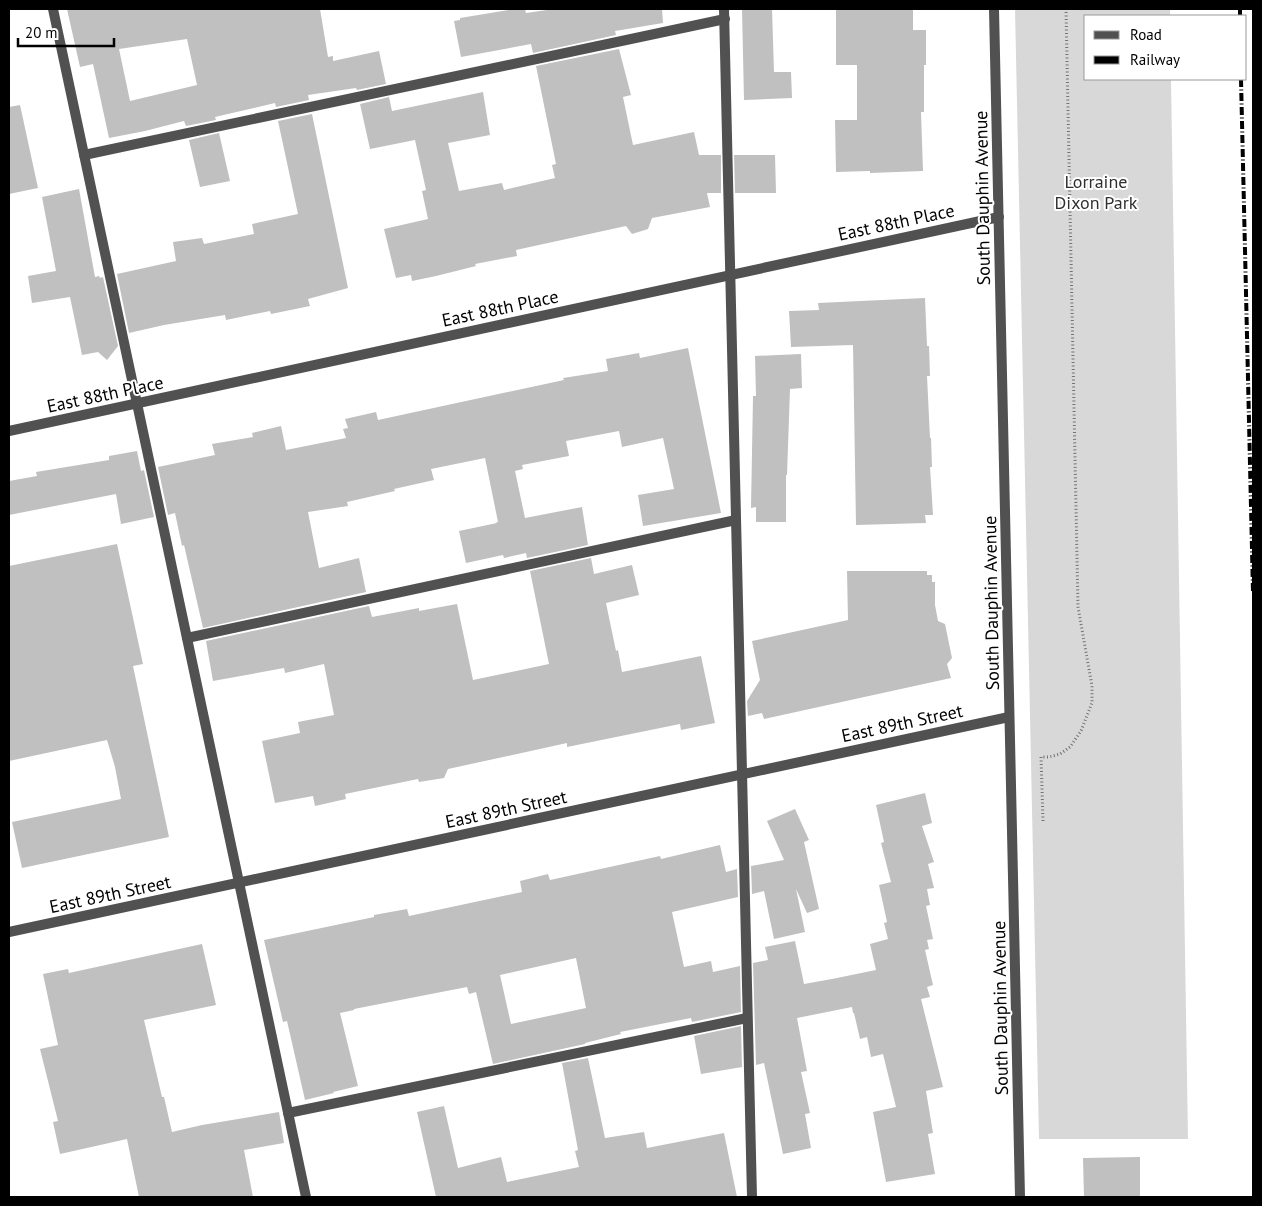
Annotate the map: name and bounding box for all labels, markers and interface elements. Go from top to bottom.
scale bar [18,15,114,47]
legend [1084,15,1247,80]
text: 20 m [25,23,58,42]
text: Road [1130,25,1162,44]
text: Railway [1130,50,1180,69]
street label: South Dauphin Avenue [969,110,995,286]
park label: Lorraine Dixon Park [1055,170,1138,214]
street label: East 88th Place [836,198,956,246]
street label: East 88th Place [440,284,560,332]
street label: East 88th Place [45,370,165,418]
street label: South Dauphin Avenue [978,515,1004,691]
street label: East 89th Street [839,699,965,747]
street label: East 89th Street [443,785,569,833]
street label: East 89th Street [47,870,173,918]
street label: South Dauphin Avenue [987,920,1013,1096]

